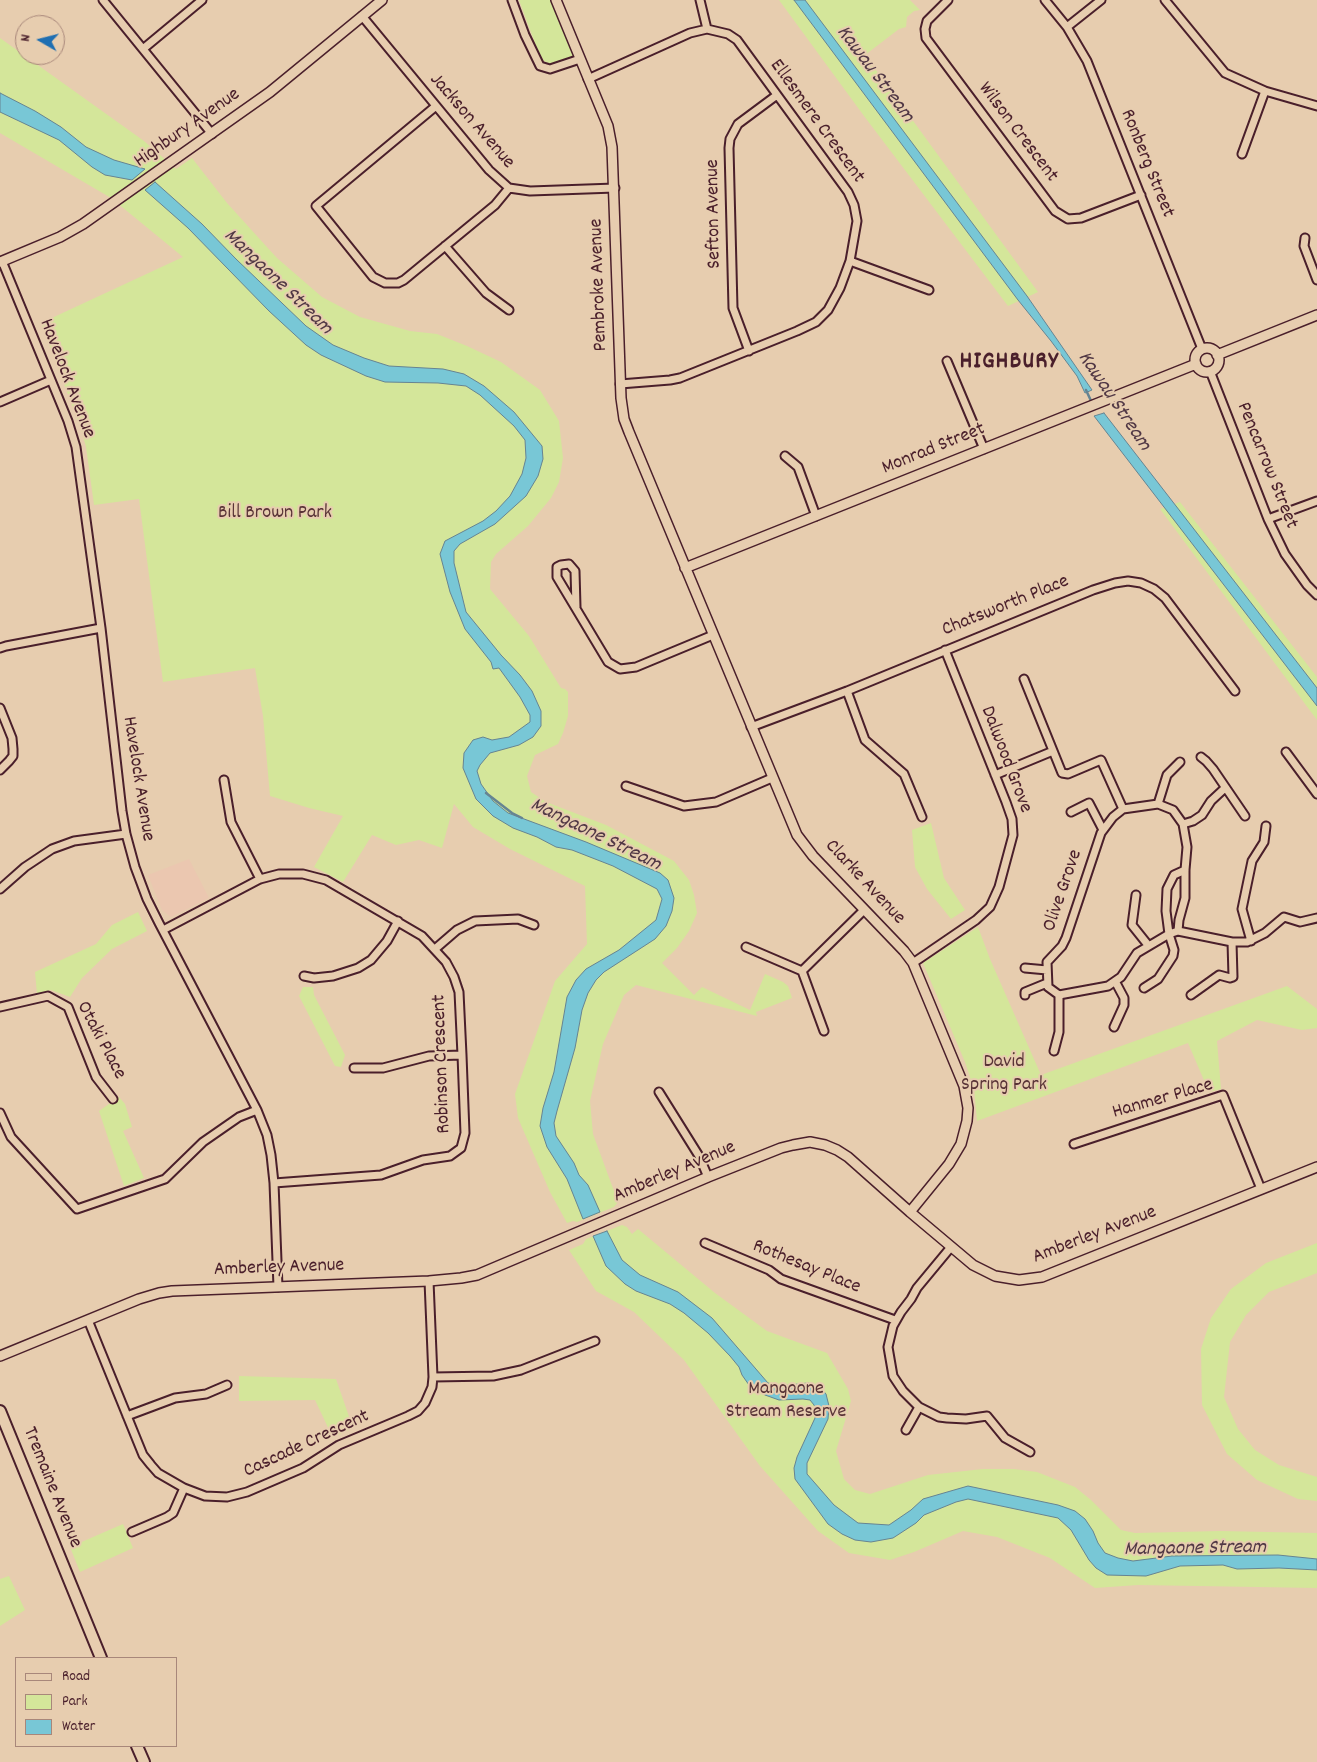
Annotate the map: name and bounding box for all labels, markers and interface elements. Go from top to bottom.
north arrow [15,15,65,65]
water label: Kawau Stream [829,21,919,129]
text: N [16,33,37,43]
street label: Ellesmere Crescent [763,55,869,189]
street label: Jackson Avenue [423,69,519,175]
street label: Wilson Crescent [972,78,1062,188]
street label: Highbury Avenue [130,84,246,174]
street label: Ronberg Street [1113,106,1179,222]
street label: Sefton Avenue [702,159,728,269]
street label: Pembroke Avenue [586,218,614,352]
water label: Mangaone Stream [217,225,337,341]
street label: Havelock Avenue [32,316,100,442]
water label: Kawau Stream [1070,347,1156,457]
district label: HIGHBURY [958,349,1060,379]
street label: Pencarrow Street [1230,399,1302,533]
street label: Monrad Street [879,418,989,482]
park label: Bill Brown Park [218,502,332,526]
street label: Chatsworth Place [939,571,1073,643]
street label: Dalwood Grove [974,703,1036,817]
street label: Havelock Avenue [115,715,159,843]
water label: Mangaone Stream [526,793,664,879]
street label: Clarke Avenue [818,835,910,931]
street label: Olive Grove [1039,847,1089,935]
street label: Robinson Crescent [429,994,457,1134]
street label: Otaki Place [70,998,130,1084]
park label: David Spring Park [961,1051,1047,1098]
street label: Hanmer Place [1110,1074,1216,1126]
street label: Amberley Avenue [610,1136,740,1210]
street label: Amberley Avenue [1030,1201,1160,1271]
street label: Rothesay Place [748,1235,864,1301]
street label: Amberley Avenue [213,1255,345,1283]
park label: Mangaone Stream Reserve [726,1378,846,1425]
street label: Cascade Crescent [240,1405,374,1485]
street label: Tremaine Avenue [16,1424,86,1552]
water label: Mangaone Stream [1124,1536,1266,1564]
legend [15,1657,178,1747]
text: Road [62,1666,90,1688]
text: Park [62,1691,88,1713]
text: Water [62,1716,95,1738]

